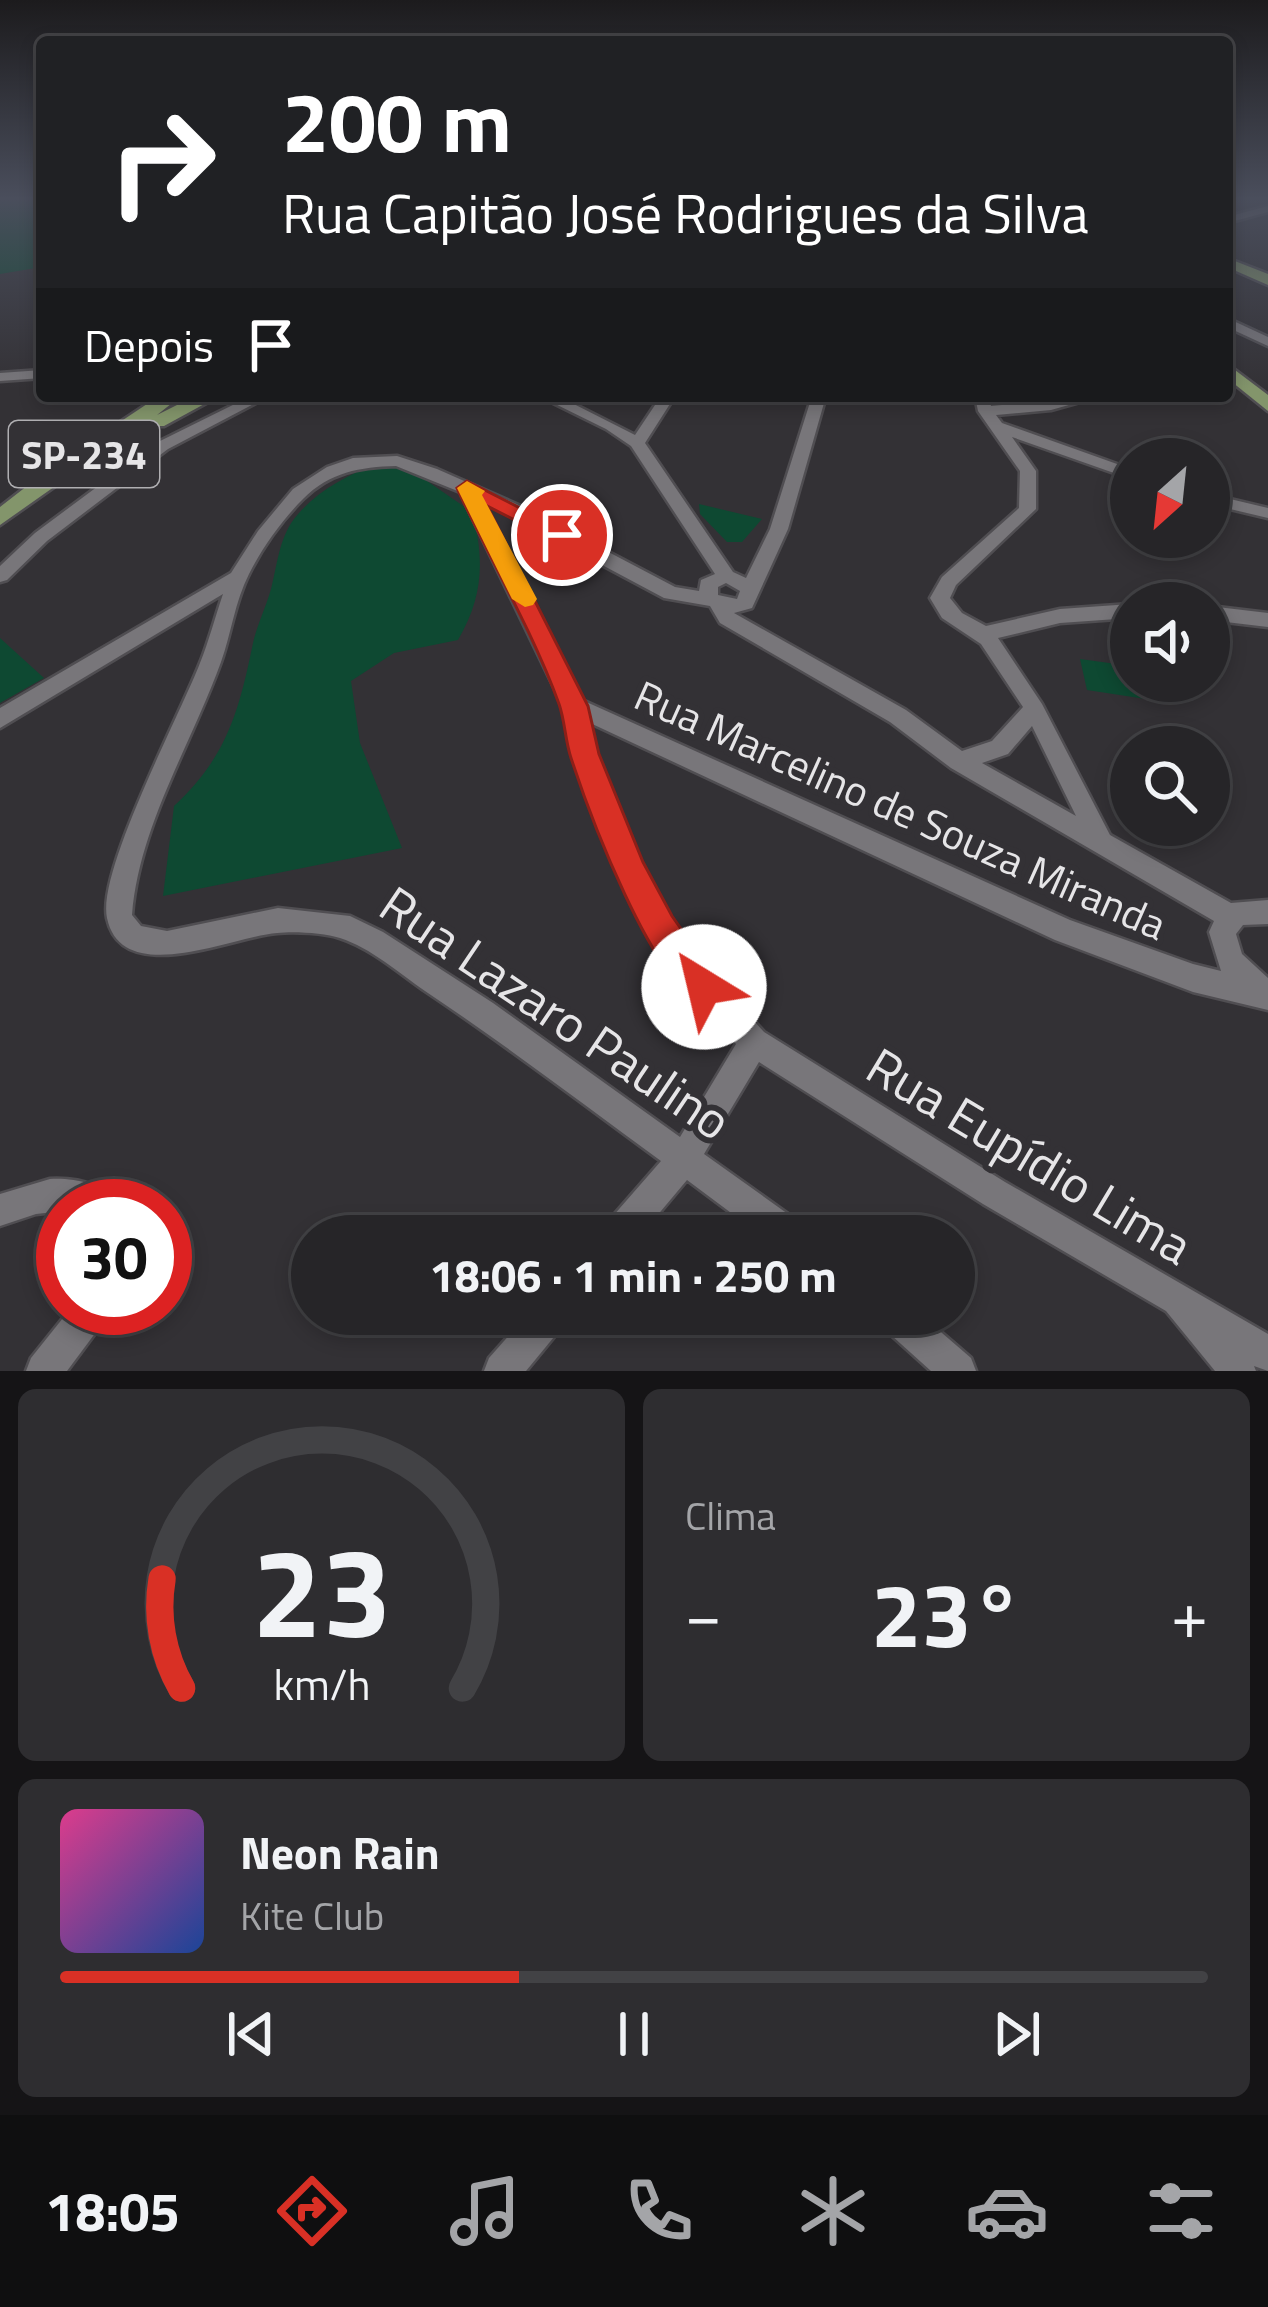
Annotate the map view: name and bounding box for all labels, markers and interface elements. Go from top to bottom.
text: 200 m [282,57,512,185]
icon: right [84,84,240,240]
text: Rua Capitão José Rodrigues da Silva [282,172,1089,254]
text: Depois [84,311,214,379]
icon: arrive [238,312,304,378]
road number: SP-234 [9,421,159,487]
north arrow [1110,438,1230,558]
map controls [1110,438,1230,846]
pin [511,484,613,586]
icon: arrive [529,502,595,568]
button: sound [1110,582,1230,702]
street label: Rua Marcelino de Souza Miranda [625,663,1177,955]
button: search [1110,726,1230,846]
street label: Rua Lazaro Paulino [365,865,747,1159]
position arrow [641,924,767,1050]
street label: Rua Eupídio Lima [852,1027,1208,1283]
speed limit sign: 30 [36,1179,192,1335]
text: 18:06 · 1 min · 250 m [429,1241,837,1309]
text: Clima [685,1486,776,1545]
text: 23 [252,1496,391,1685]
text: 23° [871,1545,1022,1682]
text: − [685,1563,722,1664]
text: + [1171,1563,1208,1664]
text: km/h [273,1651,370,1717]
text: Neon Rain [240,1818,440,1886]
text: Kite Club [240,1886,384,1945]
icon: previous [218,2001,284,2067]
icon: pause [601,2001,667,2067]
icon: next [984,2001,1050,2067]
icon: directions [270,2169,354,2253]
icon: music [443,2169,527,2253]
icon: phone [617,2169,701,2253]
icon: climate [791,2169,875,2253]
icon: car [965,2169,1049,2253]
icon: filters [1139,2169,1223,2253]
text: 18:05 [45,2170,180,2252]

